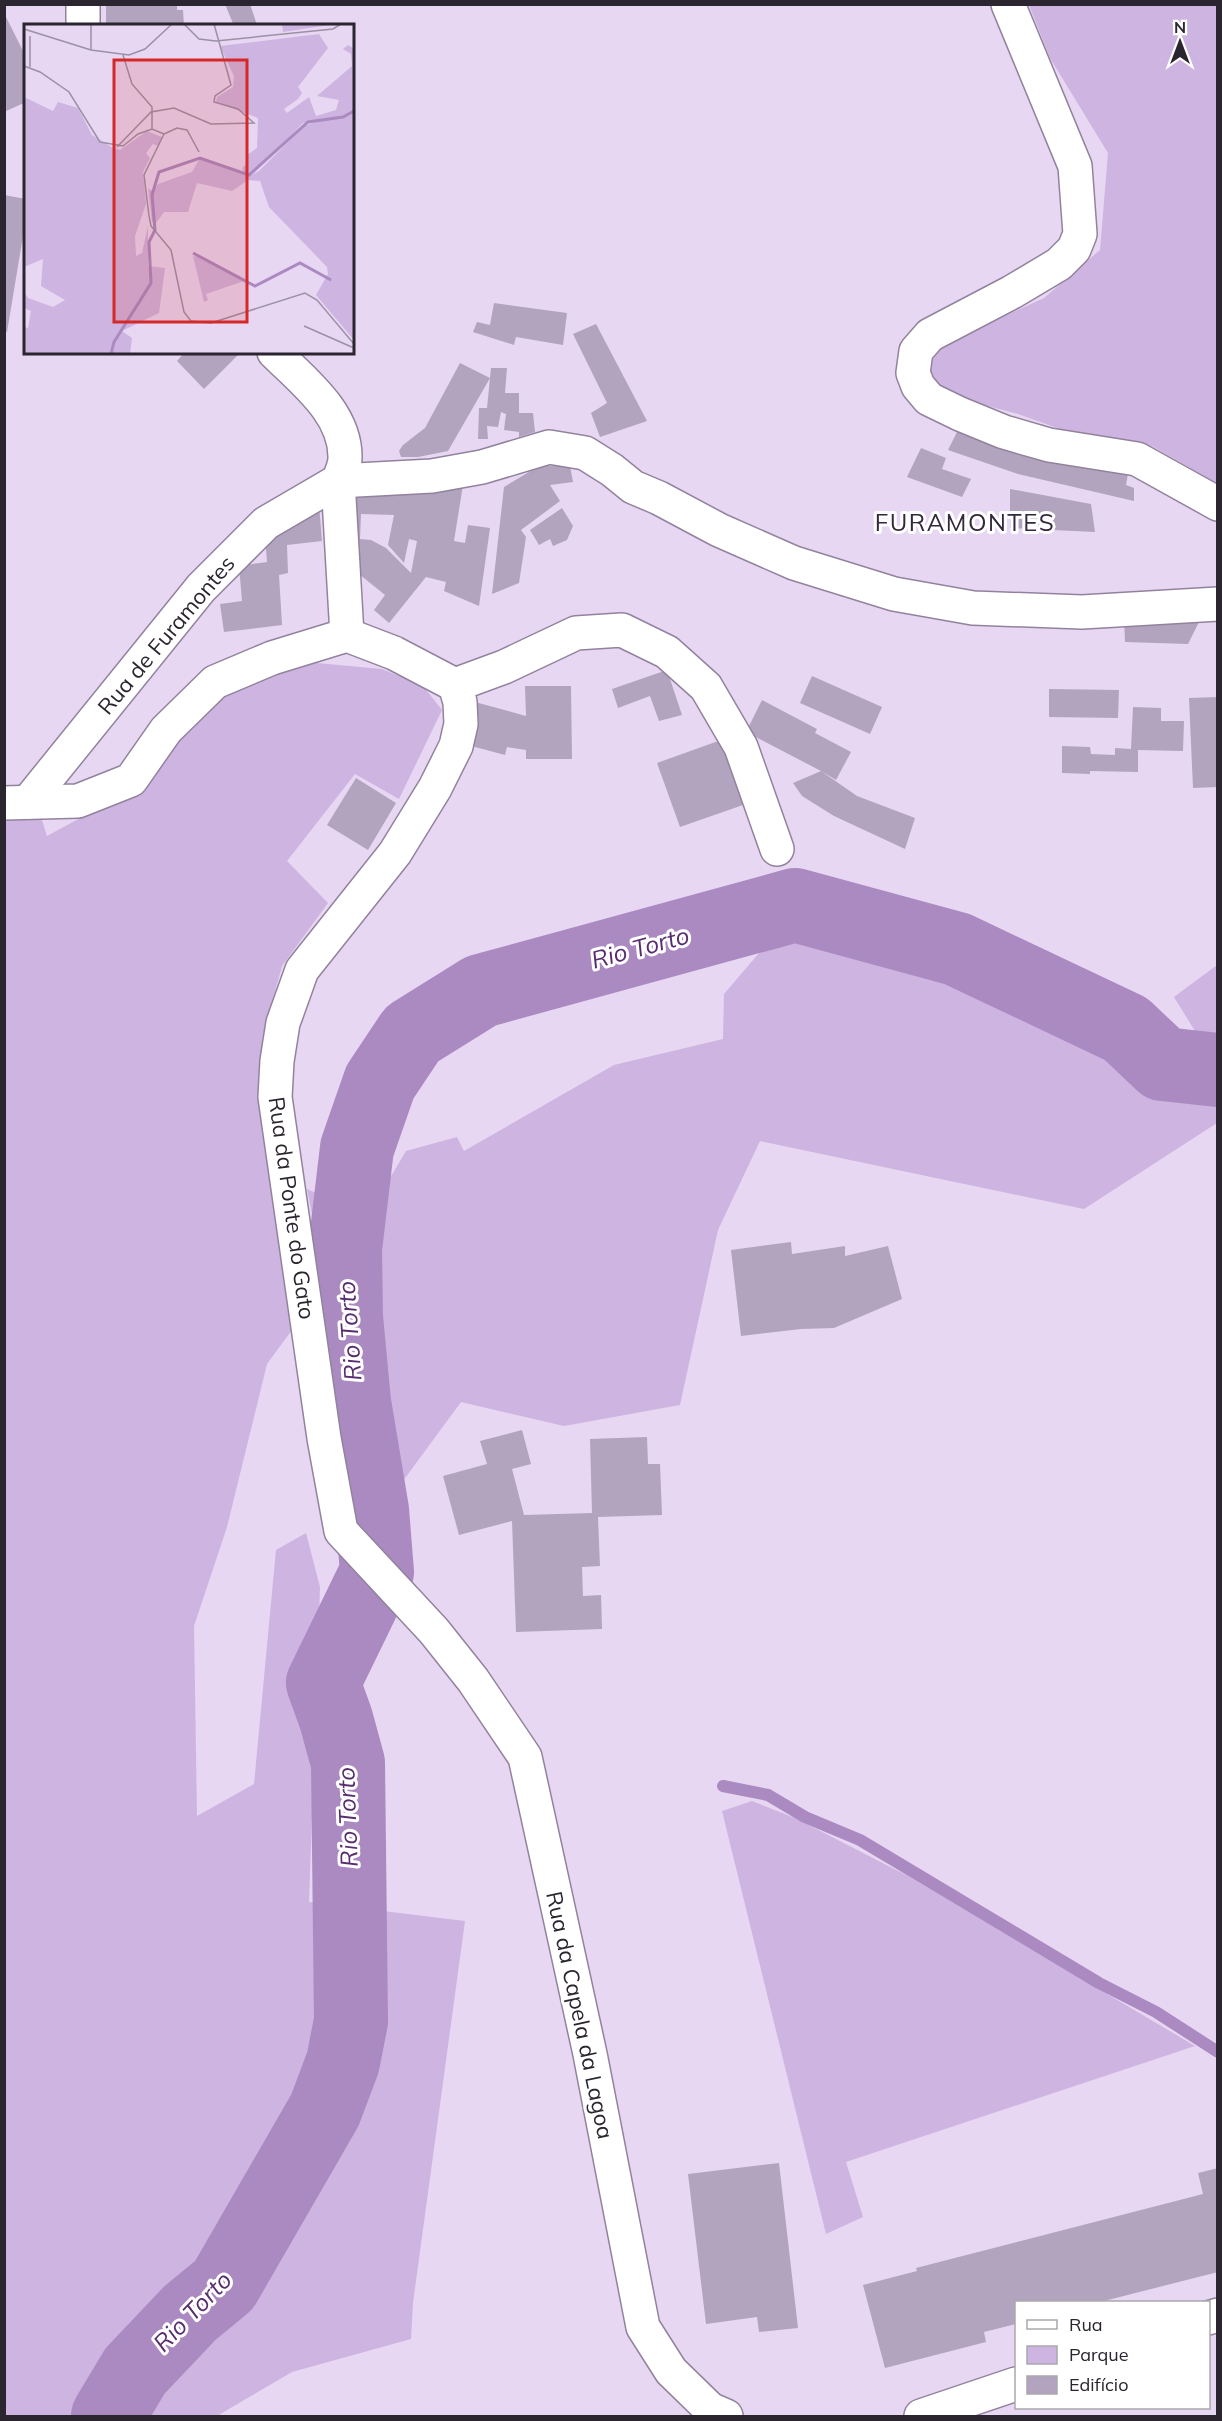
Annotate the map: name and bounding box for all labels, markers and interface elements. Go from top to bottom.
north arrow [1150,12,1210,72]
text: N [1174,17,1186,37]
inset map [24,24,354,354]
district label: FURAMONTES [875,507,1055,537]
street label: Rua de Furamontes [91,550,241,720]
water label: Rio Torto [588,920,692,974]
street label: Rua da Ponte do Gato [263,1095,321,1321]
water label: Rio Torto [331,1280,367,1382]
water label: Rio Torto [330,1767,364,1867]
street label: Rua da Capela da Lagoa [540,1889,620,2141]
water label: Rio Torto [146,2265,238,2357]
legend [1015,2301,1210,2409]
text: Rua [1069,2313,1103,2336]
text: Parque [1069,2343,1128,2366]
text: Edifício [1069,2373,1128,2396]

